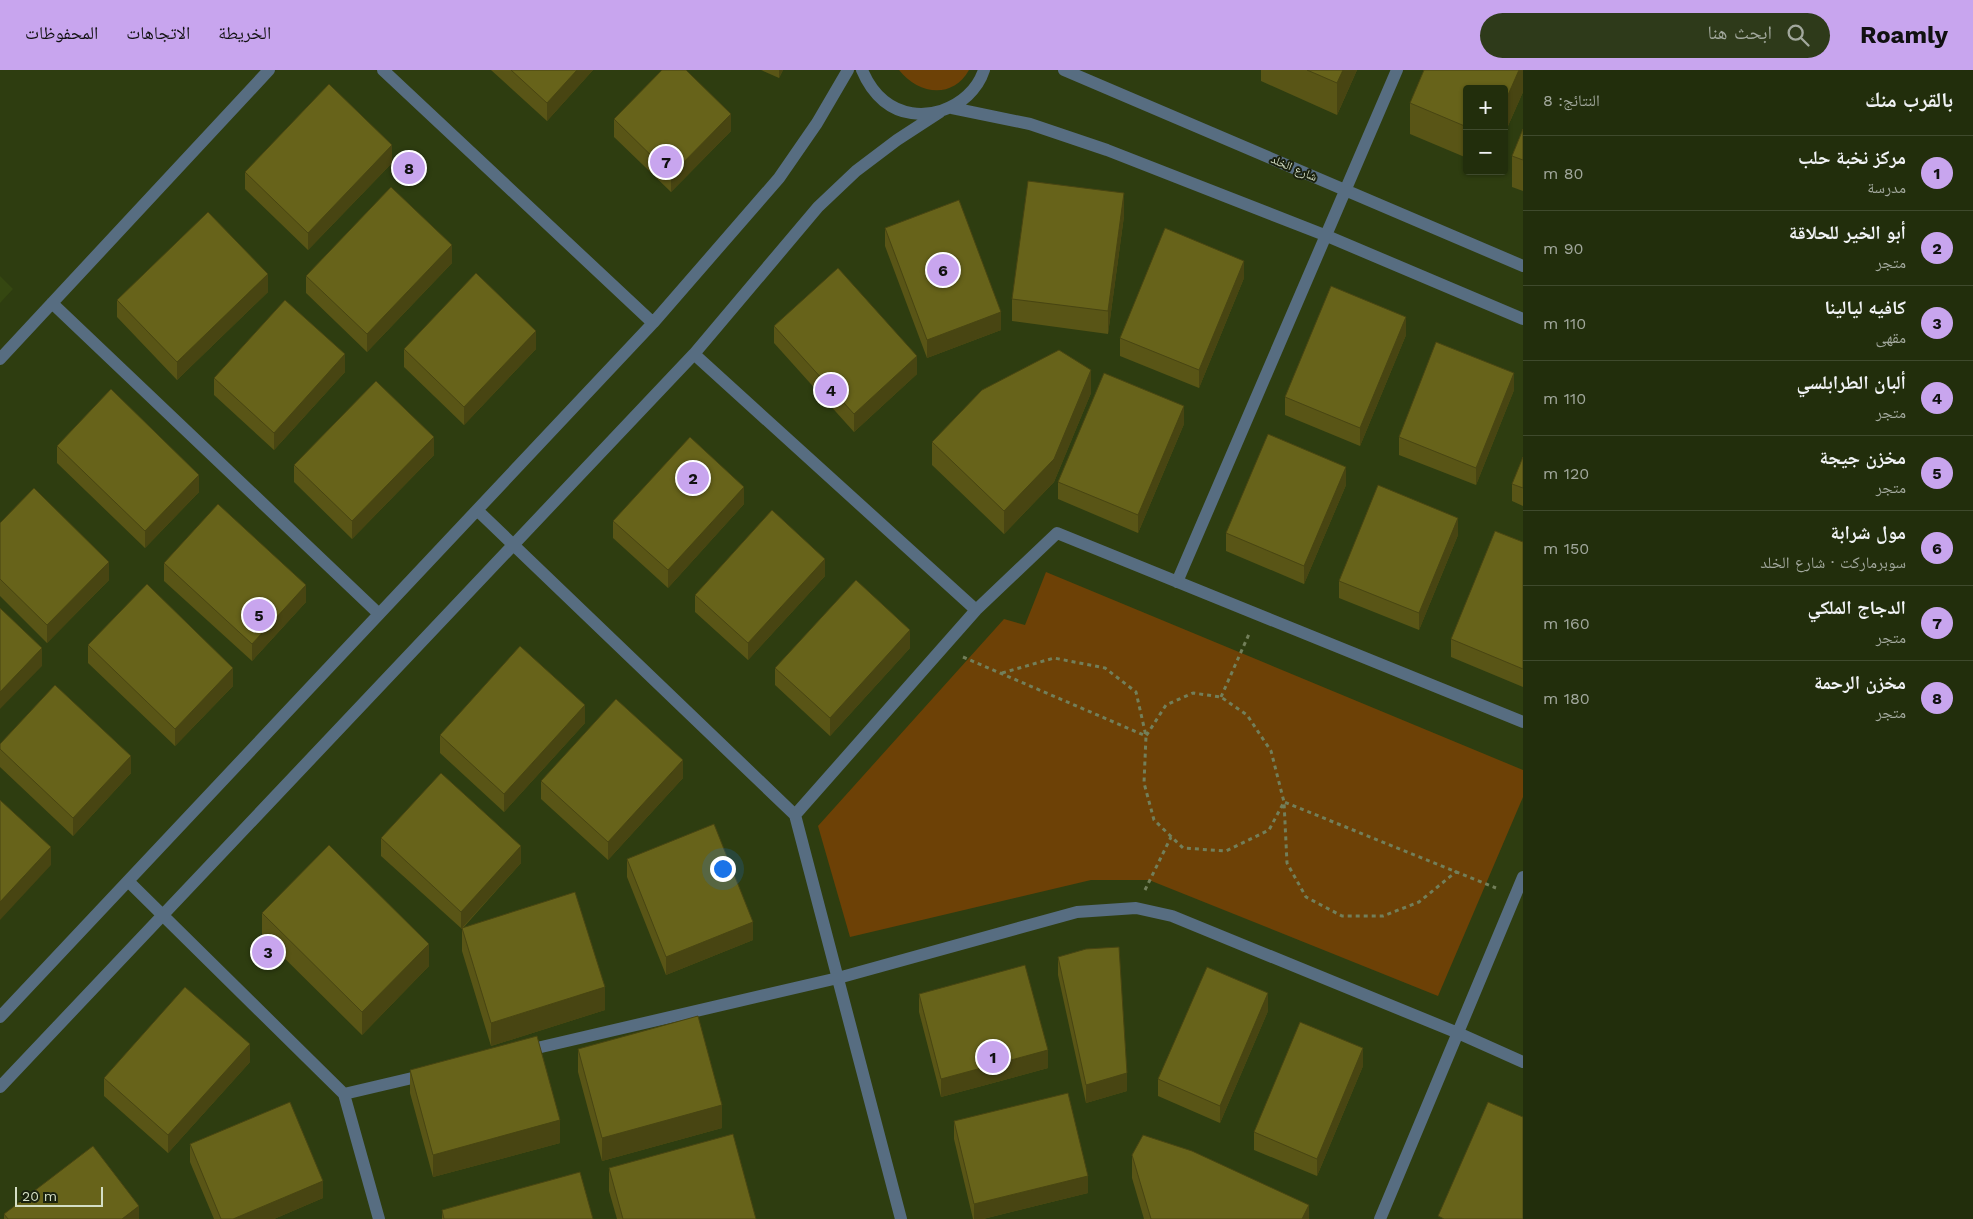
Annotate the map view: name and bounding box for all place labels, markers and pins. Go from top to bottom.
pin: 7 [650,143,682,181]
pin: 8 [393,149,425,187]
pin: 6 [927,251,959,289]
pin: 4 [815,371,847,409]
pin: 2 [677,459,709,497]
pin: 5 [243,596,275,634]
pin: 3 [252,933,284,971]
pin: 1 [977,1038,1009,1076]

